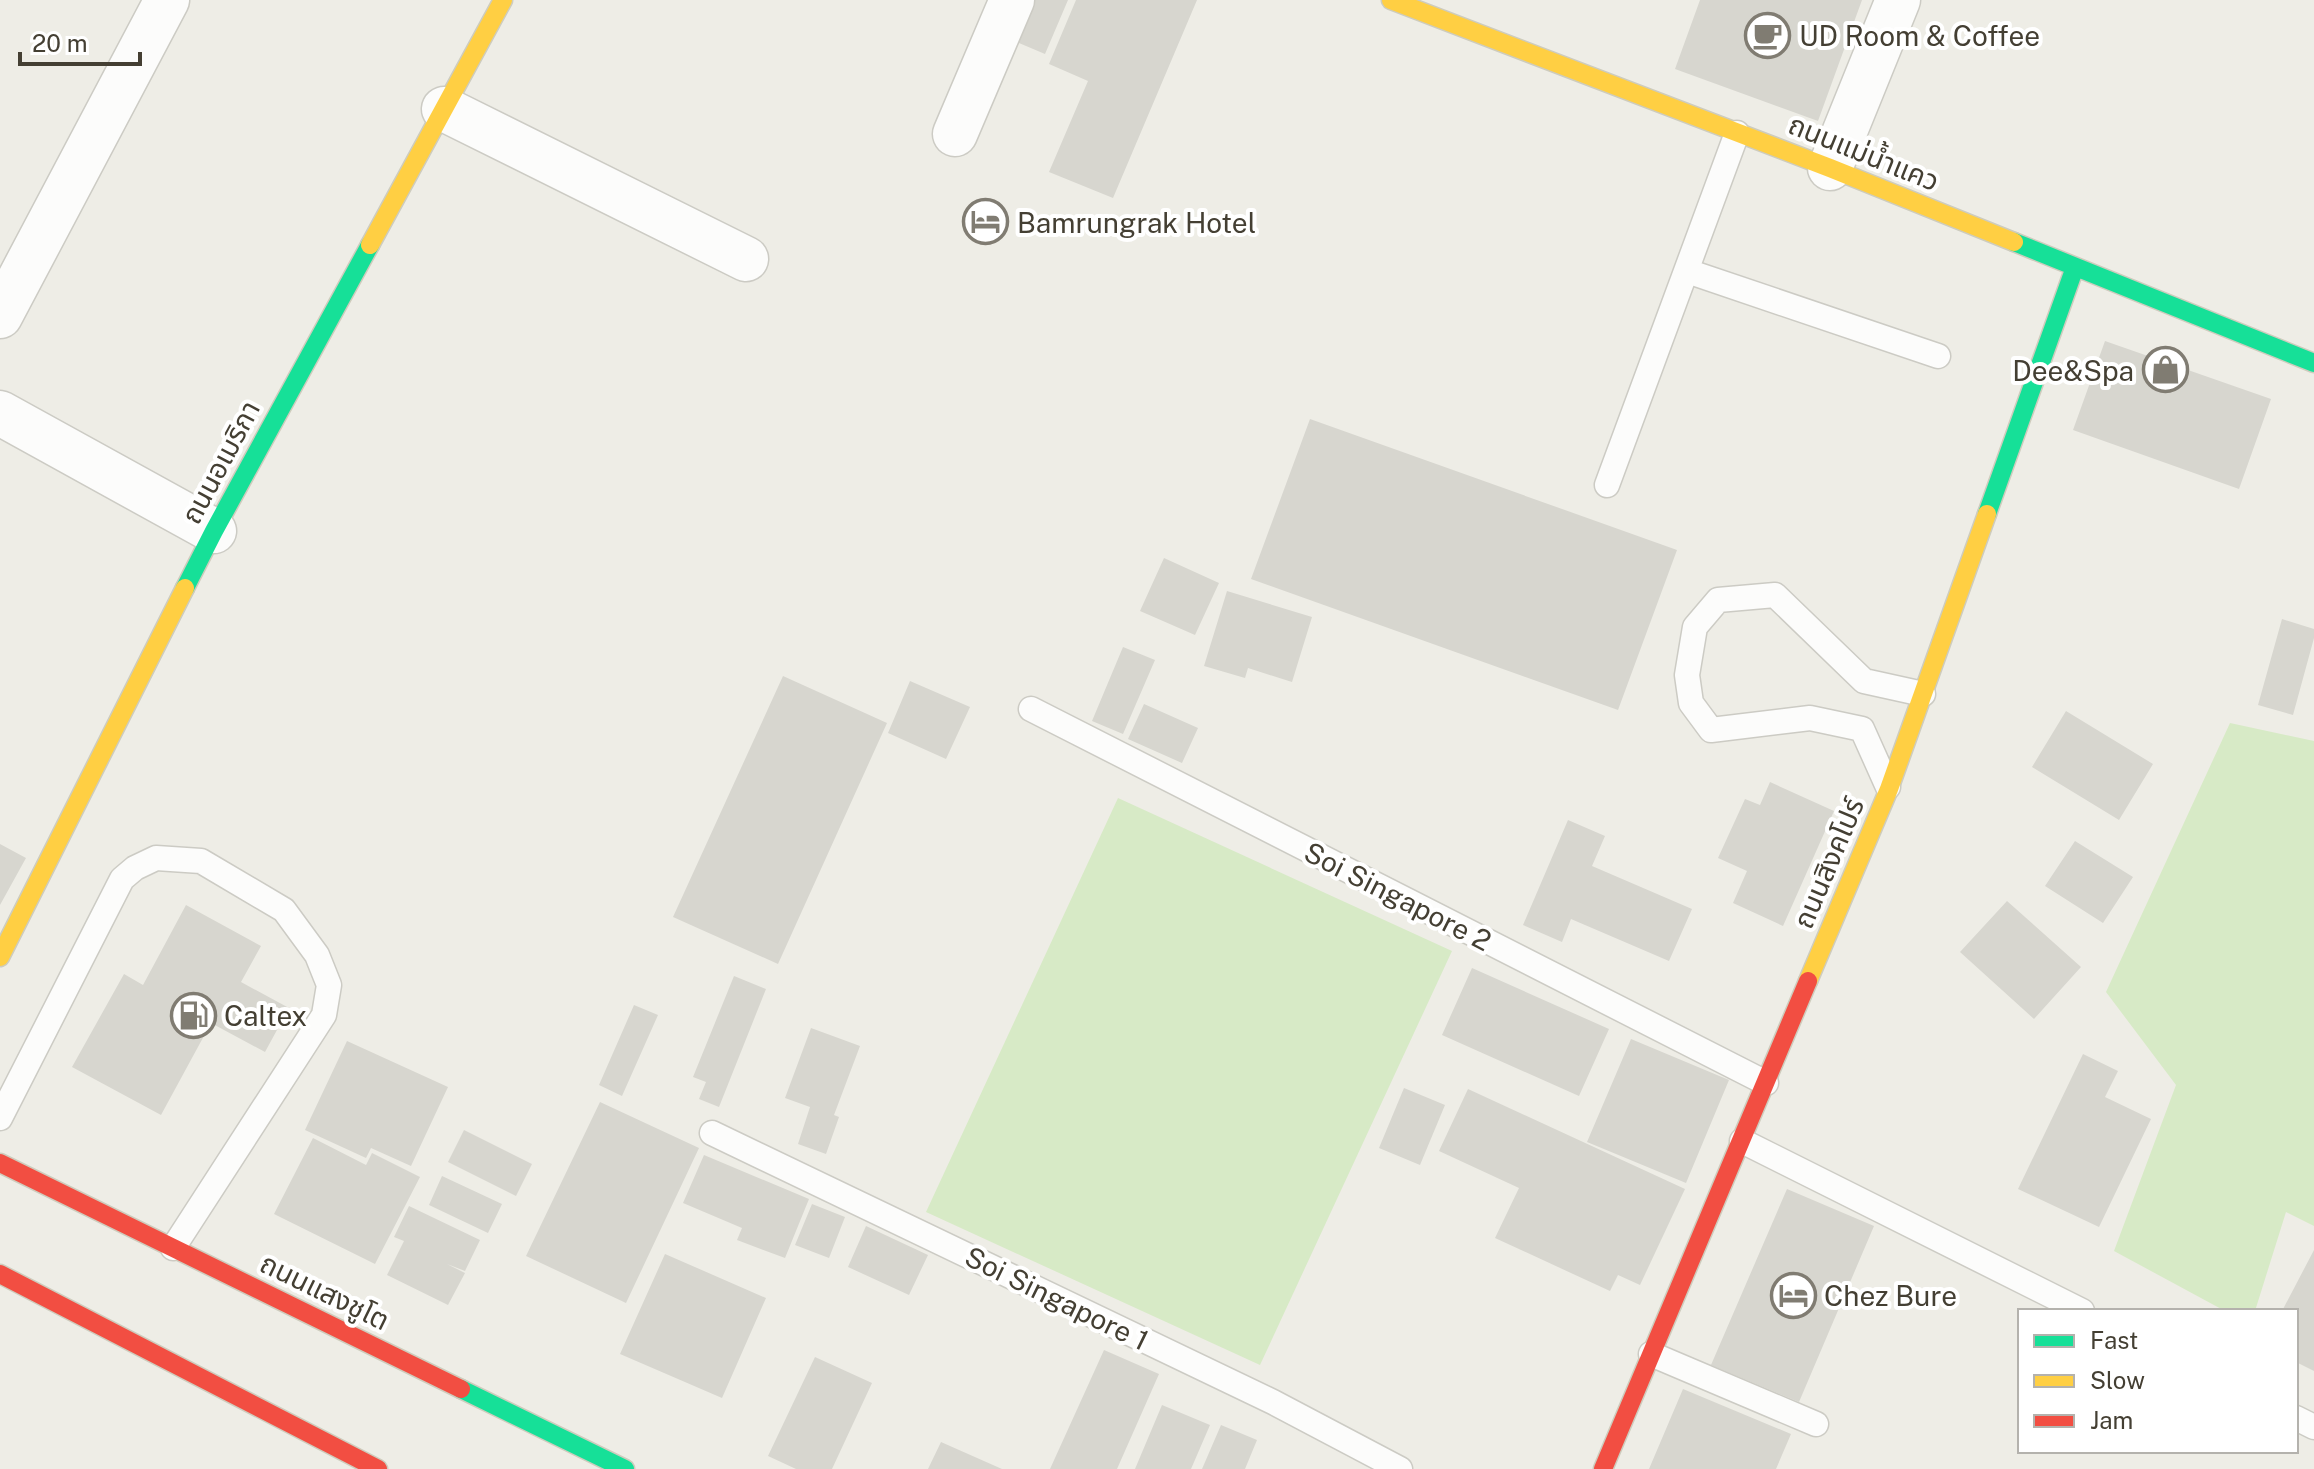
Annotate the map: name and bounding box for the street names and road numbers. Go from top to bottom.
street label: ถนนแม่น้ำแคว [1784,105,1945,197]
street label: ถนนอเมริกา [174,395,266,529]
street label: ถนนสิงคโปร์ [1786,792,1871,933]
street label: Soi Singapore 2 [1299,835,1497,957]
street label: Soi Singapore 1 [960,1239,1154,1357]
street label: ถนนแสงชูโต [254,1246,395,1338]

